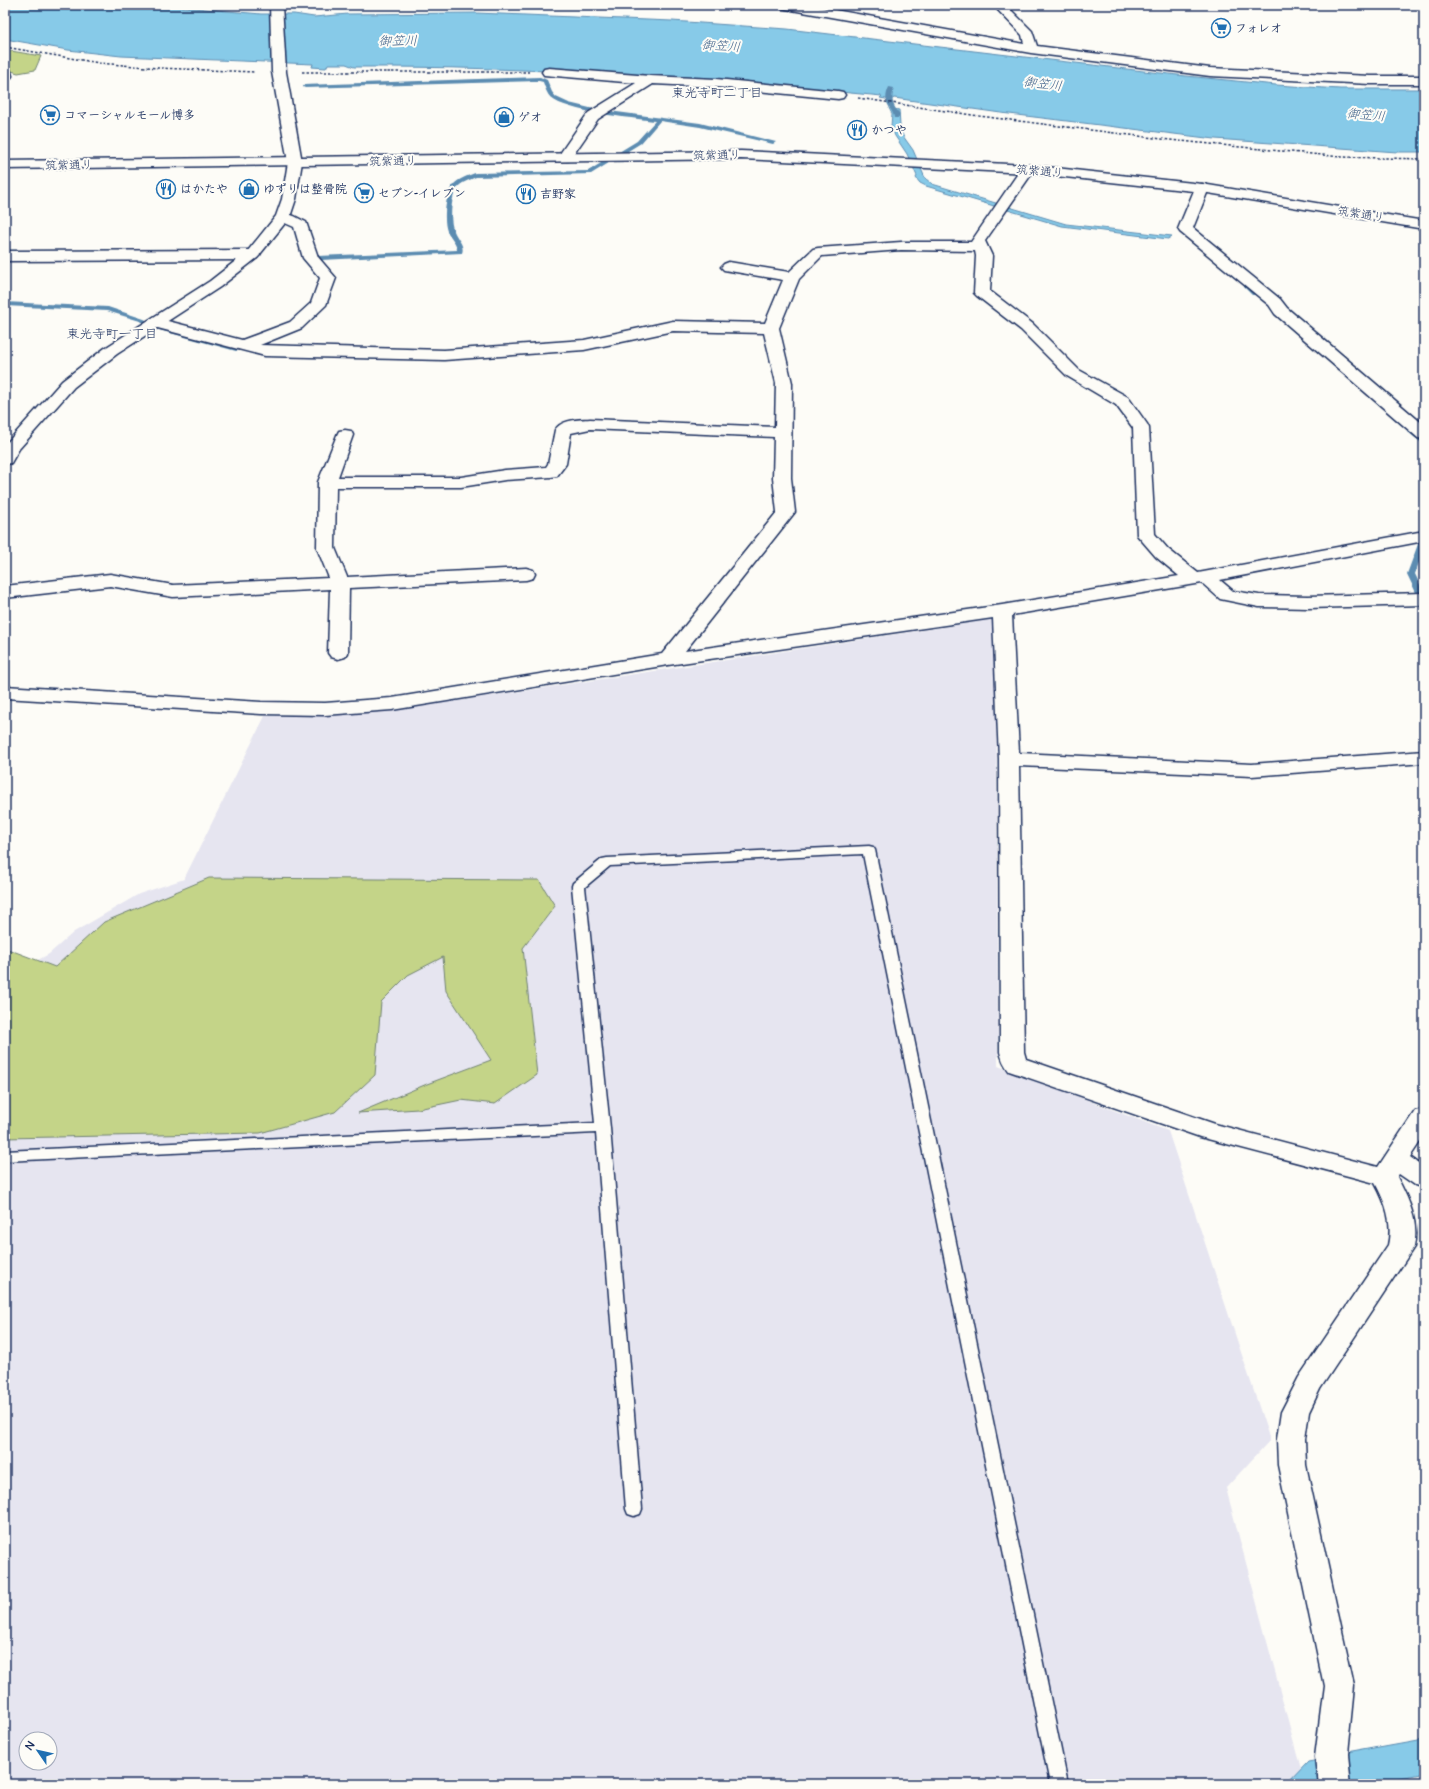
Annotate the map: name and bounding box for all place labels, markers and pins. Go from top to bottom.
supermarket icon: フォレオ [1210,17,1232,39]
place label: フォレオ [1235,20,1282,37]
supermarket icon: コマーシャルモール博多 [39,104,61,126]
shop icon: ゲオ [493,106,515,128]
place label: コマーシャルモール博多 [64,107,195,124]
place label: ゲオ [518,109,542,126]
restaurant icon: かつや [846,119,868,141]
place label: かつや [871,122,907,139]
restaurant icon: はかたや [155,178,177,200]
shop icon: ゆずりは整骨院 [238,178,260,200]
place label: はかたや [180,181,228,198]
place label: ゆずりは整骨院 [263,181,347,198]
supermarket icon: セブン-イレブン [353,182,375,204]
restaurant icon: 吉野家 [515,183,537,205]
place label: セブン-イレブン [378,185,466,202]
place label: 吉野家 [540,186,576,203]

